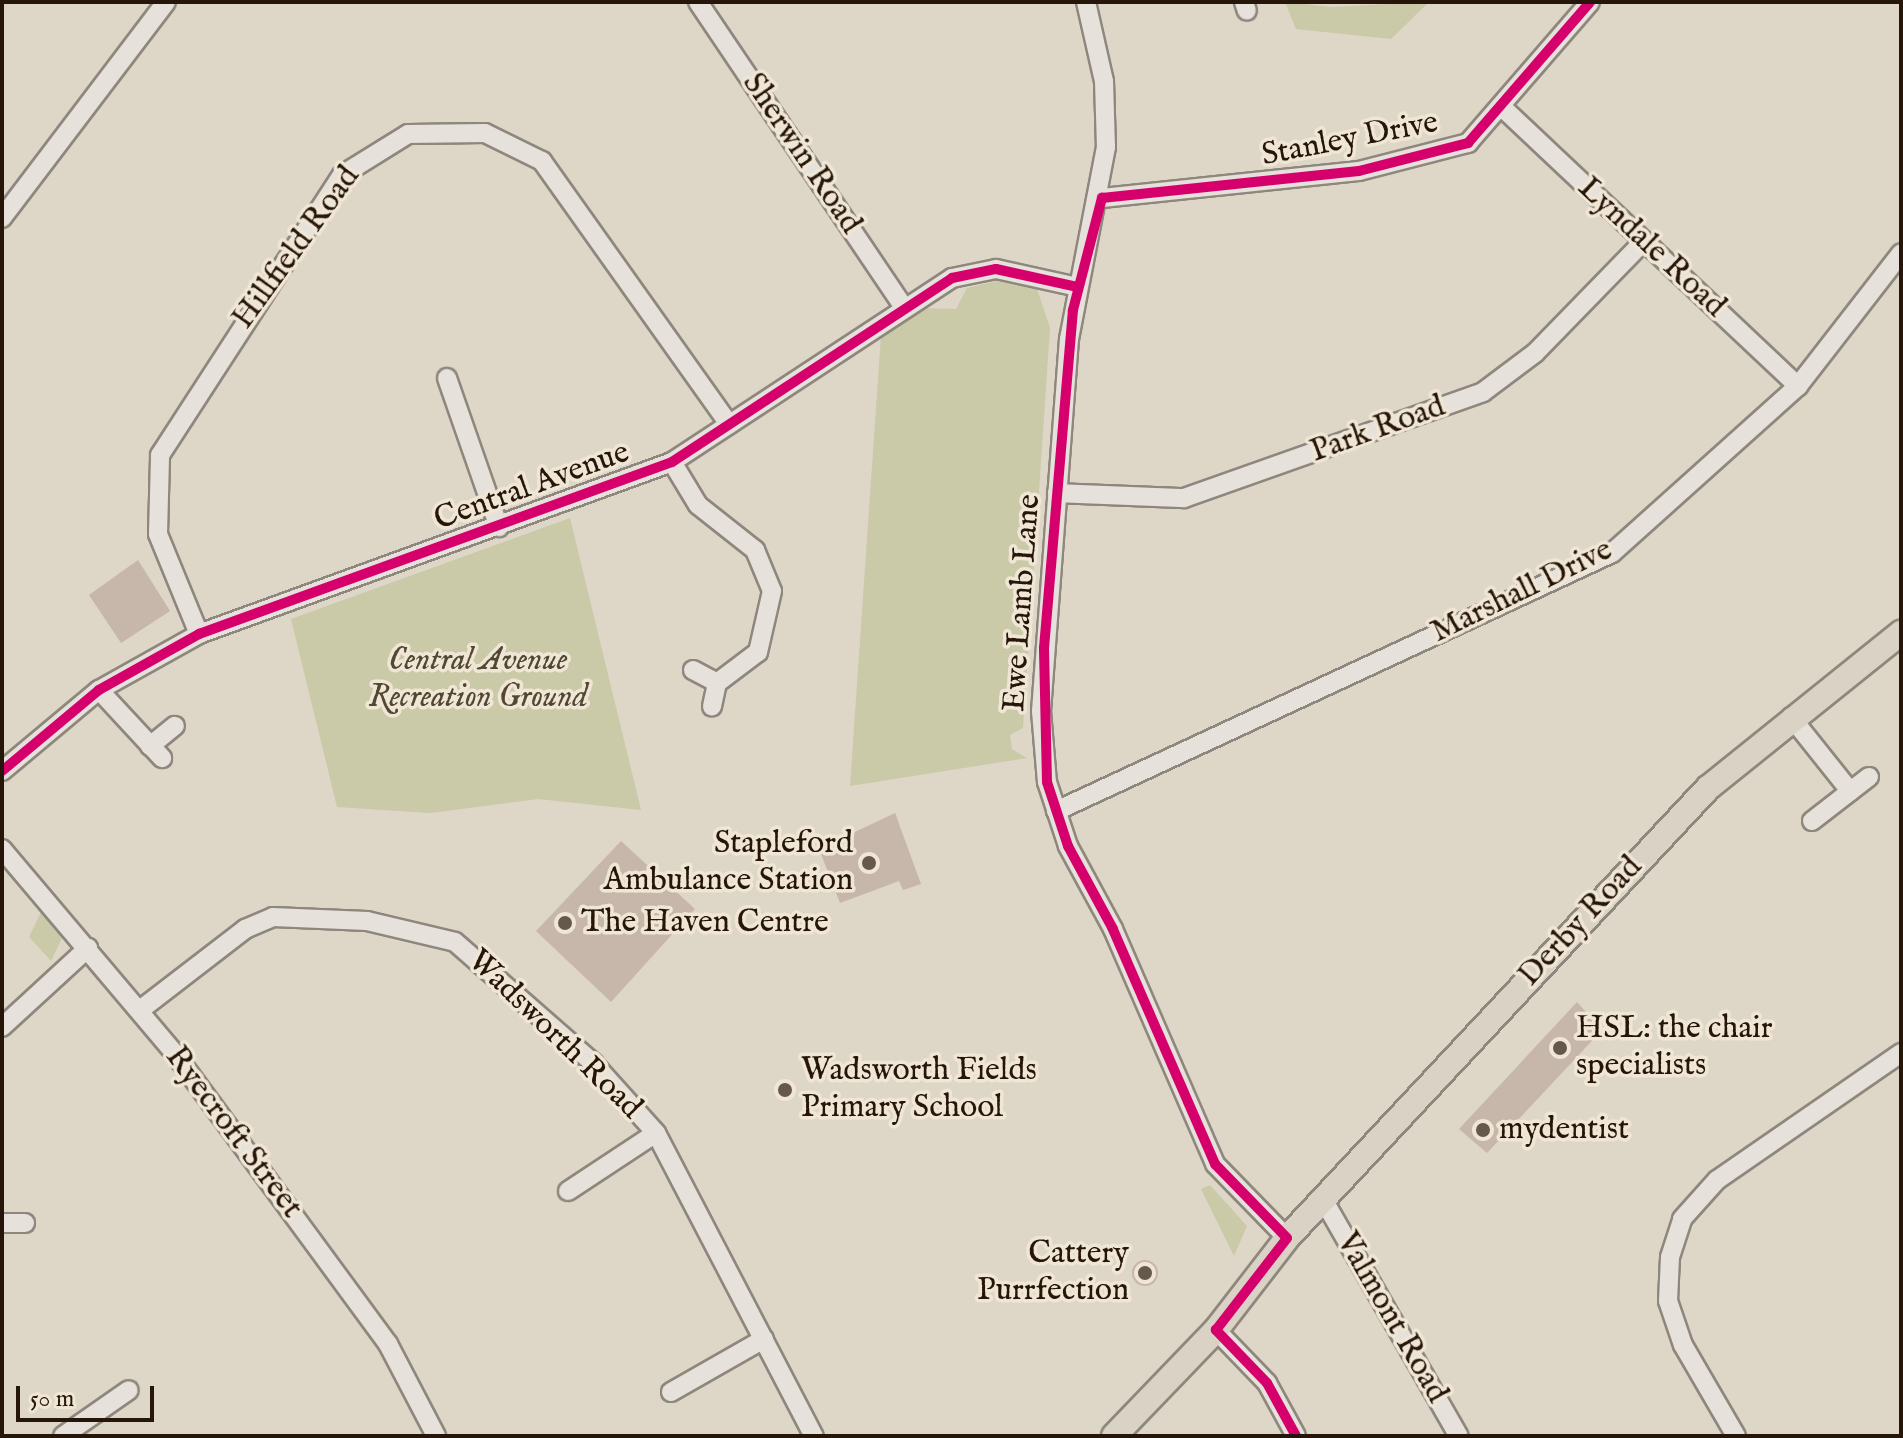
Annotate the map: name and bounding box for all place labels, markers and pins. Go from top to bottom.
place label: Stapleford Ambulance Station [603,826,853,901]
marker: Stapleford Ambulance Station [860,854,878,872]
place label: The Haven Centre [581,904,829,942]
marker: The Haven Centre [556,914,574,932]
place label: HSL: the chair specialists [1576,1011,1773,1086]
marker: HSL: the chair specialists [1551,1039,1569,1057]
place label: Wadsworth Fields Primary School [801,1053,1037,1128]
marker: Wadsworth Fields Primary School [776,1081,794,1099]
place label: mydentist [1499,1111,1629,1149]
marker: mydentist [1474,1121,1492,1139]
place label: Cattery Purrfection [977,1236,1129,1311]
marker: Cattery Purrfection [1136,1264,1154,1282]

